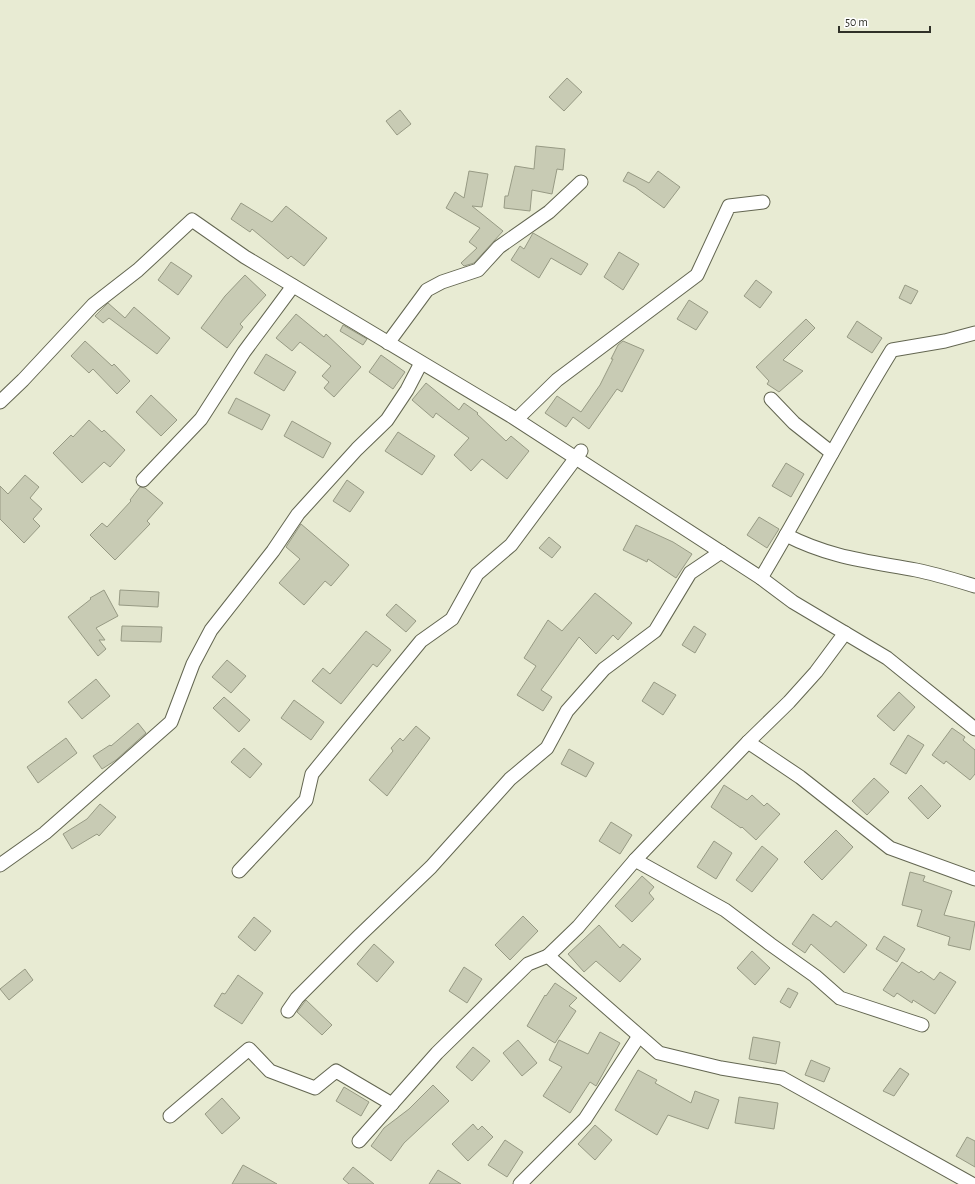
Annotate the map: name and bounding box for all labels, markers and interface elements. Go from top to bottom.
scale bar [839,8,930,34]
text: 50 m [845,16,868,28]

